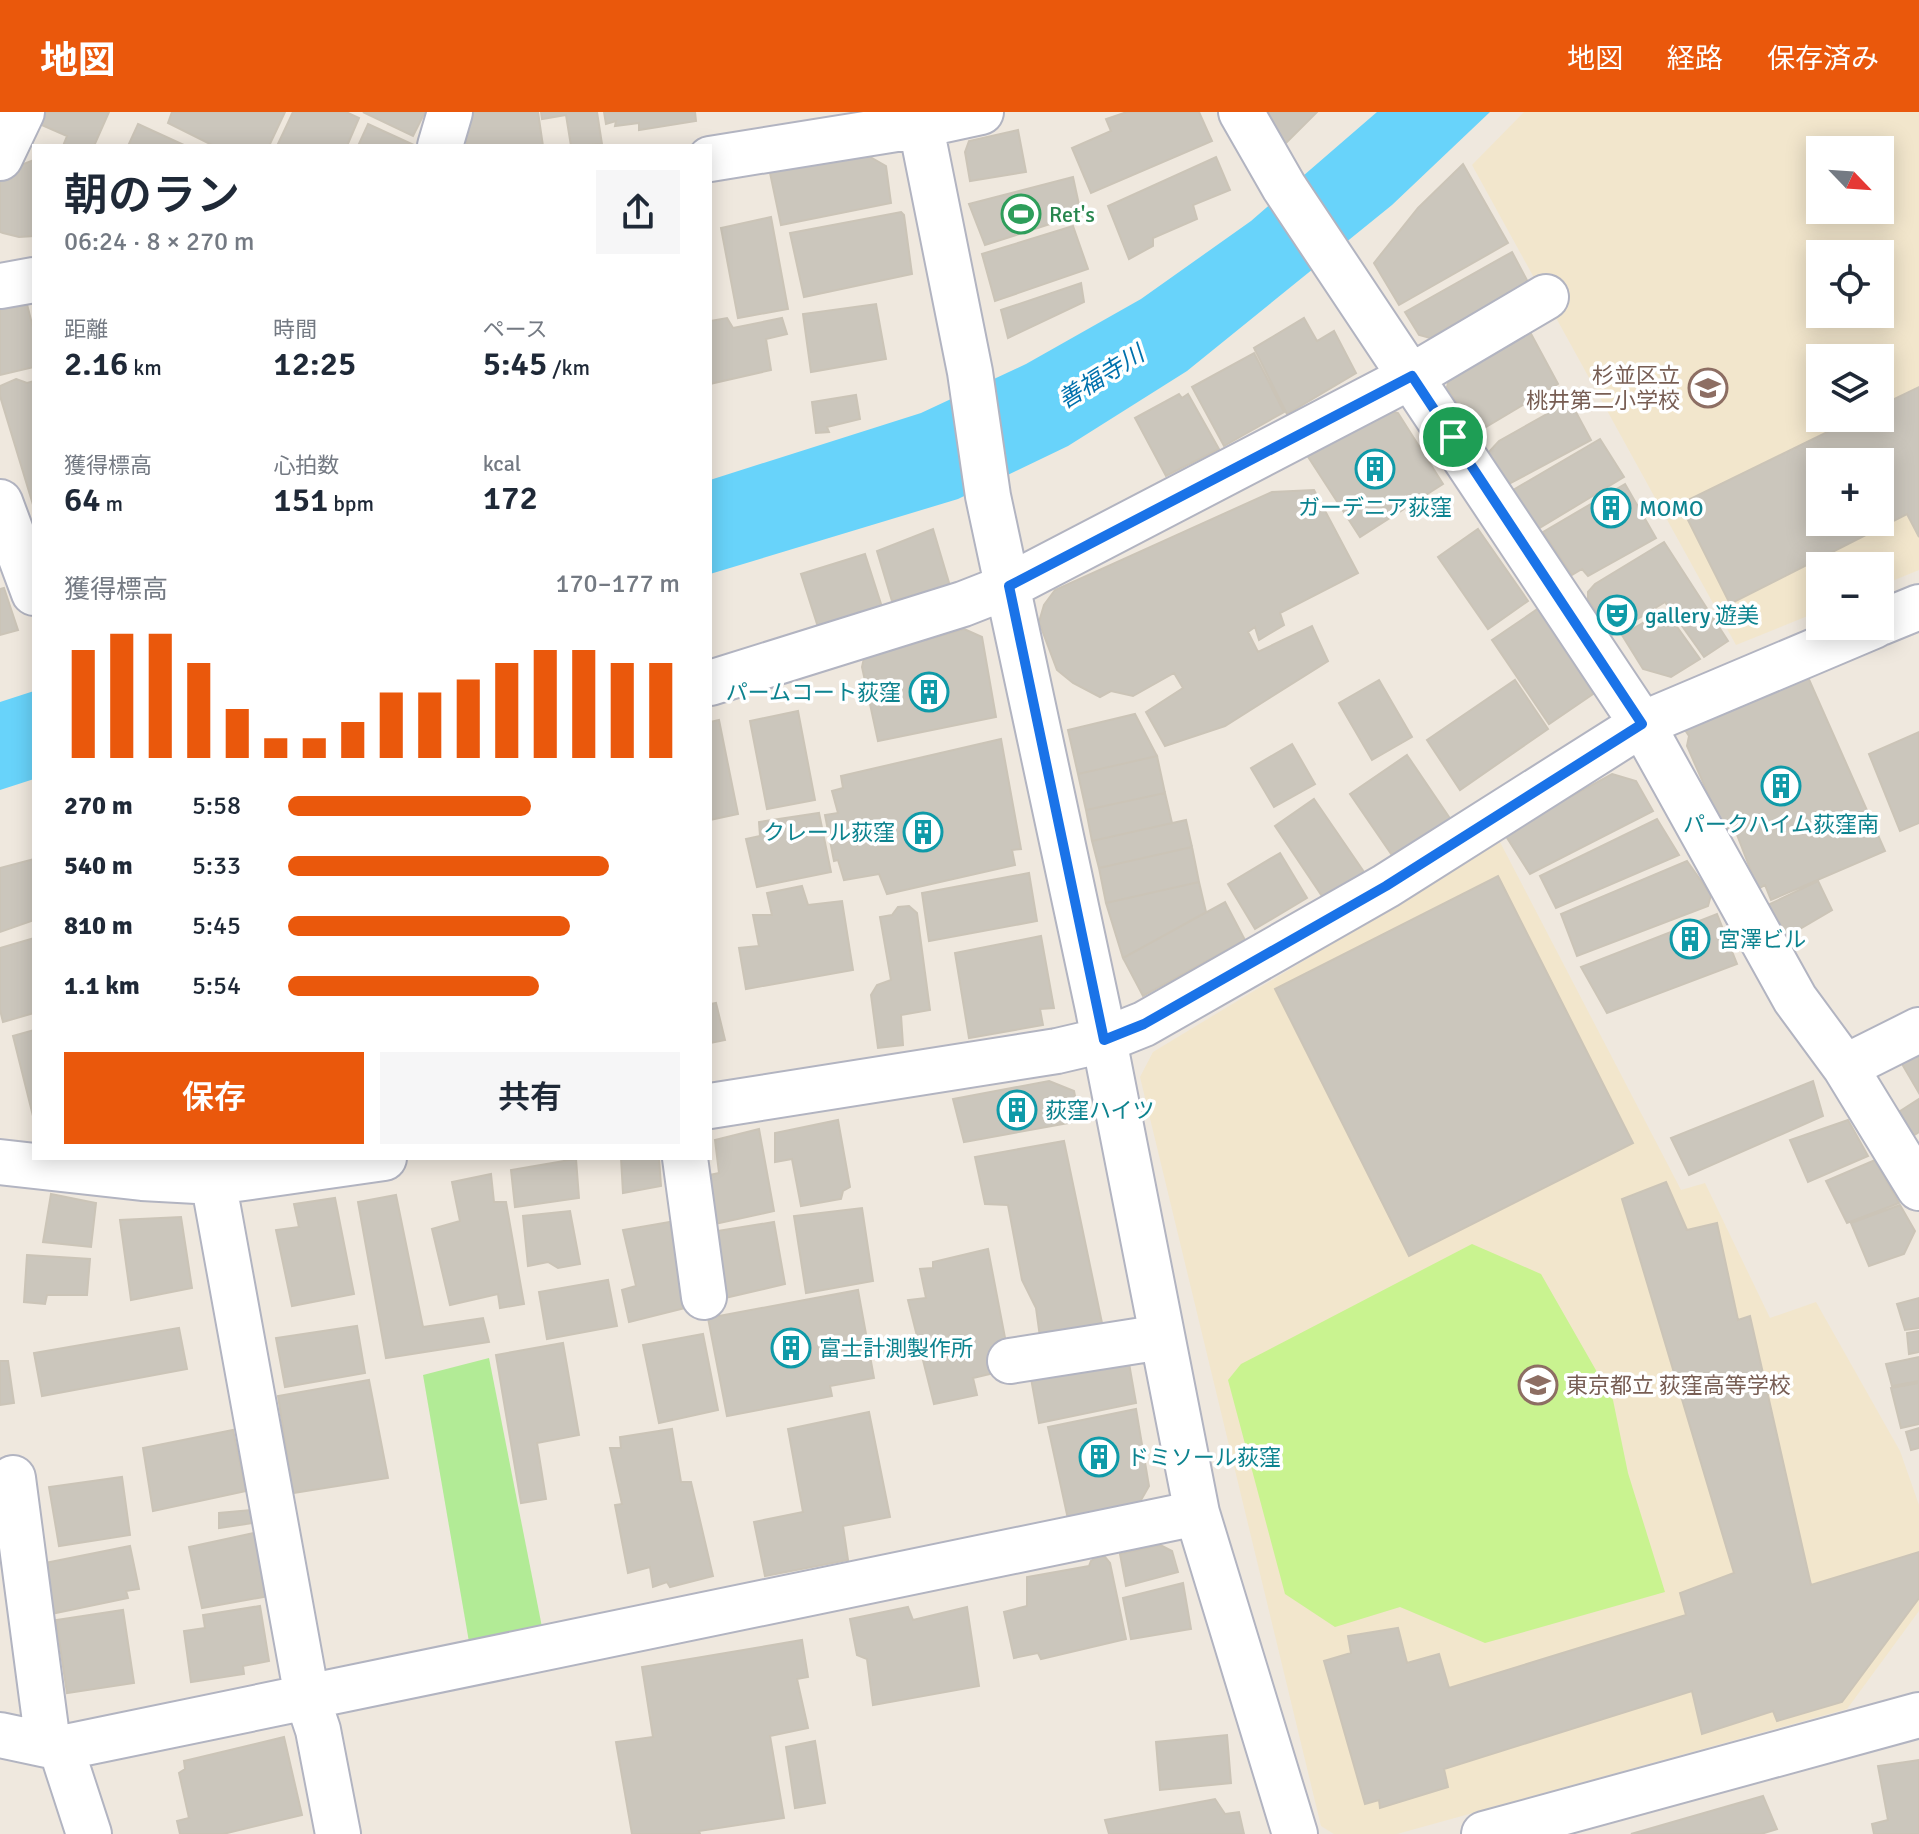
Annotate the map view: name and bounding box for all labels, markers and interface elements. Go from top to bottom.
text: 地図 [40,37,116,84]
text: 地図 [1567,42,1623,76]
text: 経路 [1667,42,1723,76]
text: 保存済み [1767,42,1879,76]
north arrow [1806,136,1894,224]
map controls [1806,136,1894,640]
text: 朝のラン [64,169,240,223]
button: share [596,170,680,254]
sports icon: Ret's [1000,193,1042,235]
place label: Ret's [1049,201,1095,228]
text: 06:24 · 8 × 270 m [64,226,255,258]
button: locate [1806,240,1894,328]
text: 距離 [64,316,108,343]
text: 時間 [273,316,317,343]
text: ペース [483,316,548,343]
water label: 善福寺川 [1052,337,1152,415]
text: 2.16 [64,343,128,385]
text: 12:25 [273,343,356,385]
text: 5:45 [483,343,547,385]
button: layers [1806,344,1894,432]
text: km [128,354,162,381]
text: /km [547,354,590,381]
place label: 杉並区立 桃井第二小学校 [1526,362,1680,414]
school or university icon: 杉並区立 桃井第二小学校 [1687,367,1729,409]
pin [1419,403,1487,471]
icon: arrive [1431,415,1475,459]
building icon: ガーデニア荻窪 [1354,448,1396,490]
button: + [1806,448,1894,536]
text: kcal [483,450,521,477]
text: 獲得標高 [64,452,152,479]
text: 心拍数 [273,452,339,479]
text: 172 [483,477,538,519]
text: 64 [64,479,101,521]
text: 151 [273,479,328,521]
building icon: MOMO [1590,487,1632,529]
text: m [101,490,123,517]
text: bpm [328,490,374,517]
place label: ガーデニア荻窪 [1298,494,1452,521]
place label: MOMO [1639,495,1703,522]
button: − [1806,552,1894,640]
text: 170–177 m [556,568,680,600]
text: 獲得標高 [64,574,168,606]
theatre icon: gallery 遊美 [1596,594,1638,636]
place label: gallery 遊美 [1645,602,1759,629]
building icon: パームコート荻窪 [908,671,950,713]
place label: パームコート荻窪 [726,679,901,706]
building icon: パークハイム荻窪南 [1760,765,1802,807]
text: 270 m [64,790,133,822]
text: 5:58 [192,790,241,822]
building icon: クレール荻窪 [902,811,944,853]
place label: パークハイム荻窪南 [1683,811,1879,838]
place label: クレール荻窪 [763,819,895,846]
text: 540 m [64,850,133,882]
text: 5:33 [192,850,241,882]
text: 810 m [64,910,133,942]
text: 5:45 [192,910,241,942]
building icon: 宮澤ビル [1669,918,1711,960]
place label: 宮澤ビル [1718,926,1806,953]
text: 1.1 km [64,970,140,1002]
text: 5:54 [192,970,241,1002]
button: 保存 [64,1052,364,1144]
button: 共有 [380,1052,680,1144]
building icon: 荻窪ハイツ [996,1089,1038,1131]
place label: 荻窪ハイツ [1045,1097,1155,1124]
building icon: 富士計測製作所 [770,1327,812,1369]
place label: 富士計測製作所 [819,1335,973,1362]
school or university icon: 東京都立 荻窪高等学校 [1517,1364,1559,1406]
place label: 東京都立 荻窪高等学校 [1566,1372,1791,1399]
building icon: ドミソール荻窪 [1078,1436,1120,1478]
place label: ドミソール荻窪 [1127,1444,1281,1471]

